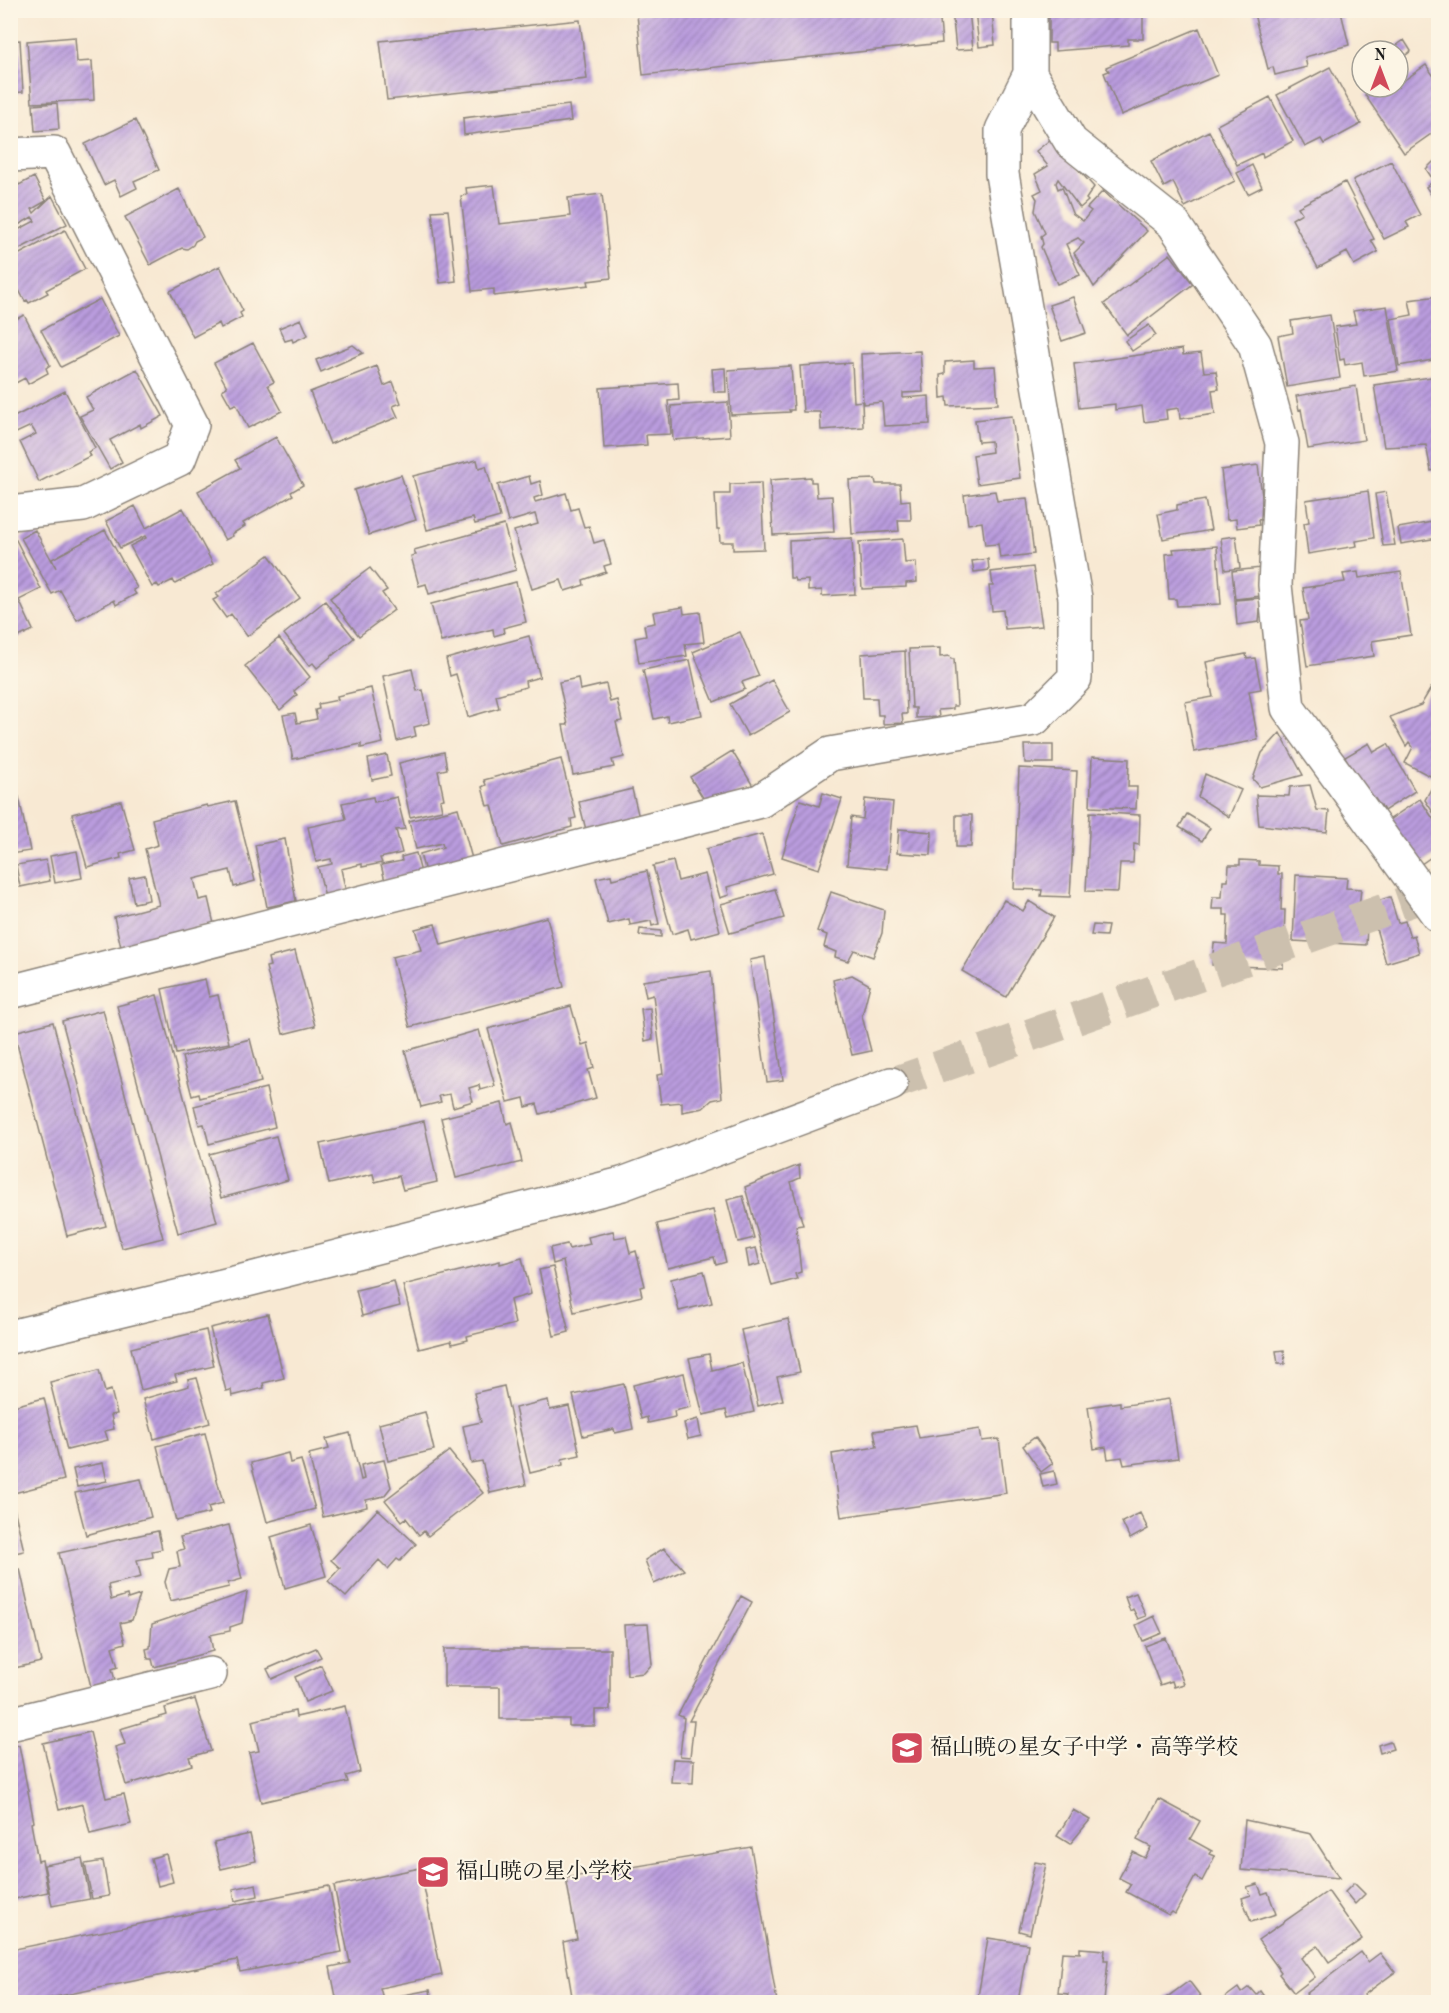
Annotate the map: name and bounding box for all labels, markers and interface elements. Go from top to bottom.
north arrow [1350,39,1410,99]
text: N [1374,48,1387,64]
school or university icon: 福山暁の星女子中学・高等学校 [889,1730,925,1766]
place label: 福山暁の星女子中学・高等学校 [930,1735,1238,1759]
school or university icon: 福山暁の星小学校 [415,1854,451,1890]
place label: 福山暁の星小学校 [456,1859,632,1883]

